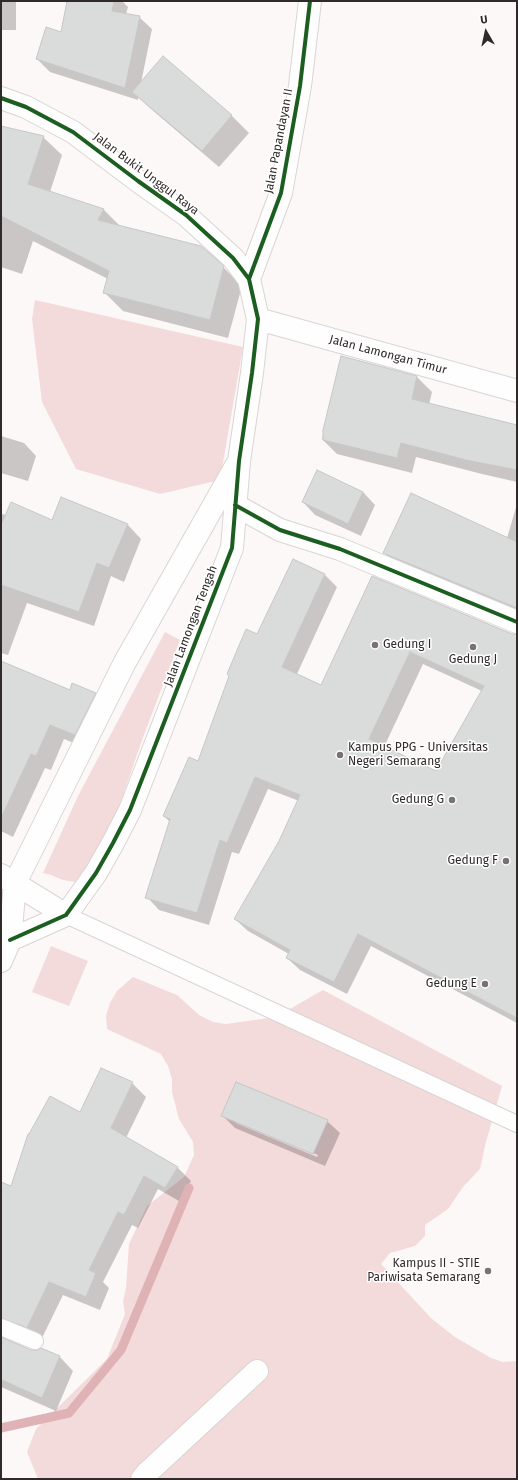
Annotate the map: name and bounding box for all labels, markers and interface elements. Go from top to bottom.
north arrow [466,12,506,52]
text: U [479,13,489,27]
street label: Jalan Papandayan II [262,87,296,195]
street label: Jalan Bukit Unggul Raya [90,130,202,218]
street label: Jalan Lamongan Timur [328,332,448,378]
street label: Jalan Lamongan Tengah [161,563,221,689]
place label: Gedung I [383,638,431,652]
marker: Gedung I [370,640,380,650]
marker: Gedung J [468,642,478,652]
place label: Gedung J [449,653,497,667]
place label: Kampus PPG - Universitas Negeri Semarang [348,741,488,769]
marker: Kampus PPG - Universitas Negeri Semarang [335,750,345,760]
place label: Gedung G [392,793,444,807]
marker: Gedung G [447,795,457,805]
place label: Gedung F [447,854,498,868]
marker: Gedung F [501,856,511,866]
place label: Gedung E [426,977,477,991]
marker: Gedung E [480,979,490,989]
place label: Kampus II - STIE Pariwisata Semarang [367,1257,480,1285]
marker: Kampus II - STIE Pariwisata Semarang [483,1266,493,1276]

